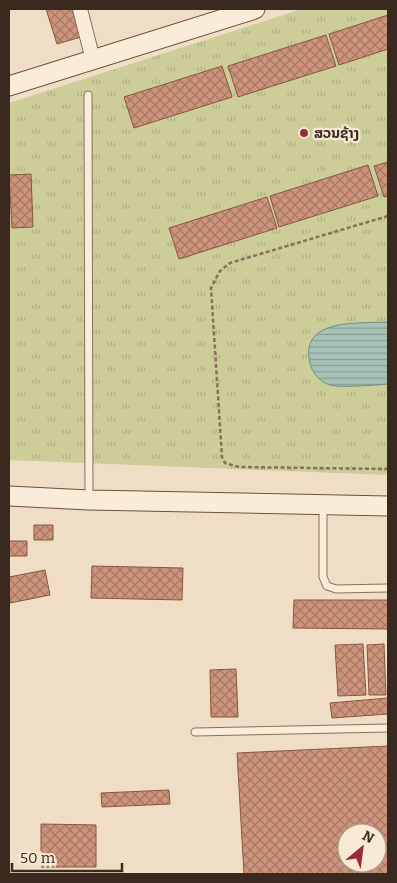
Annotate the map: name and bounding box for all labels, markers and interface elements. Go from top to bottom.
place label: ສວນຊ້າງ [314,125,359,142]
marker: ສວນຊ້າງ [298,127,310,139]
north arrow [337,823,387,873]
text: N [359,827,377,847]
scale bar [12,840,122,872]
text: 50 m [20,849,56,867]

